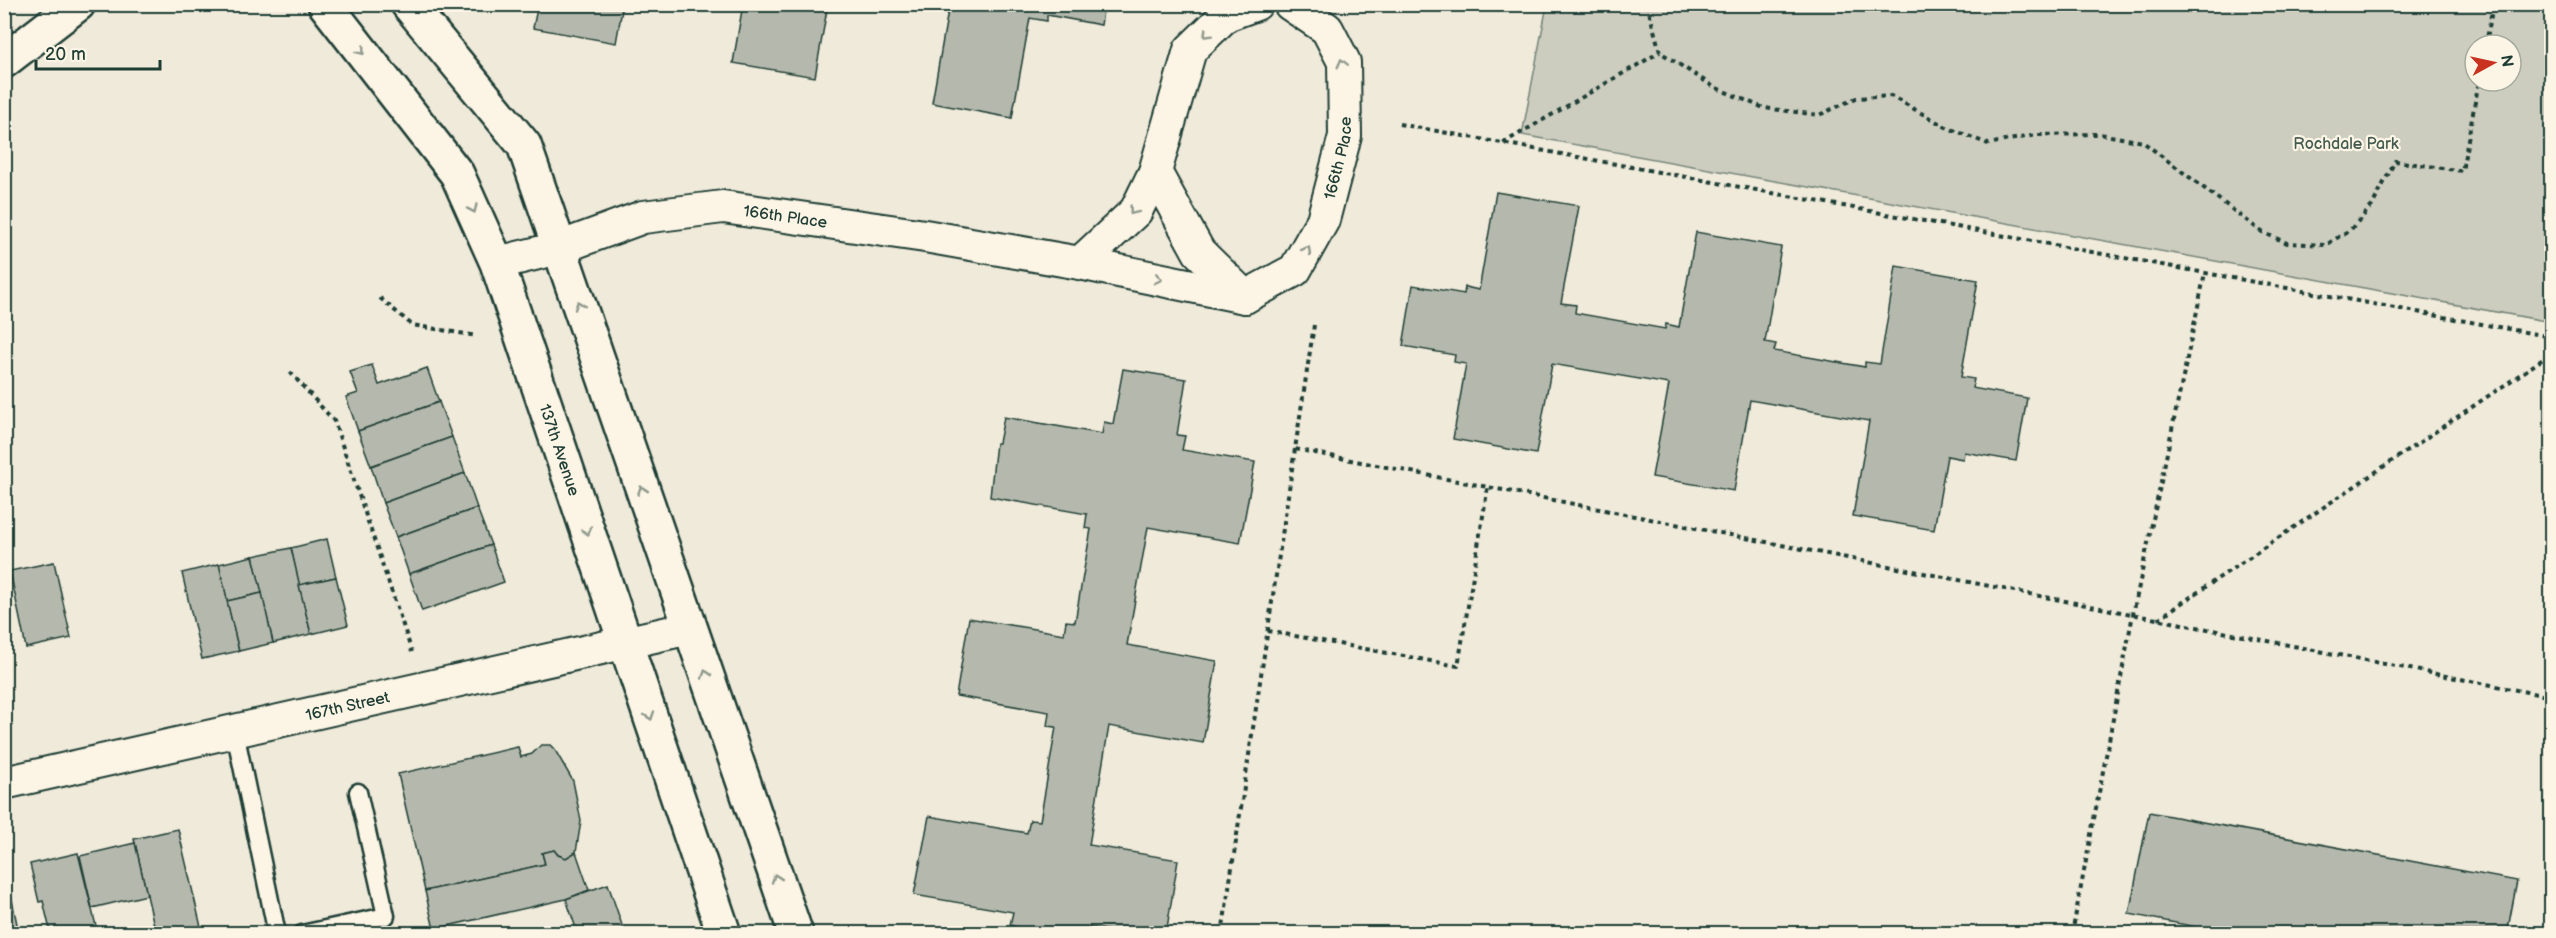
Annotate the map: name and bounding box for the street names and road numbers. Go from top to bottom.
street label: 166th Place [1321,116,1356,202]
street label: 166th Place [742,202,829,233]
street label: 137th Avenue [534,402,583,499]
street label: 167th Street [304,688,392,726]

